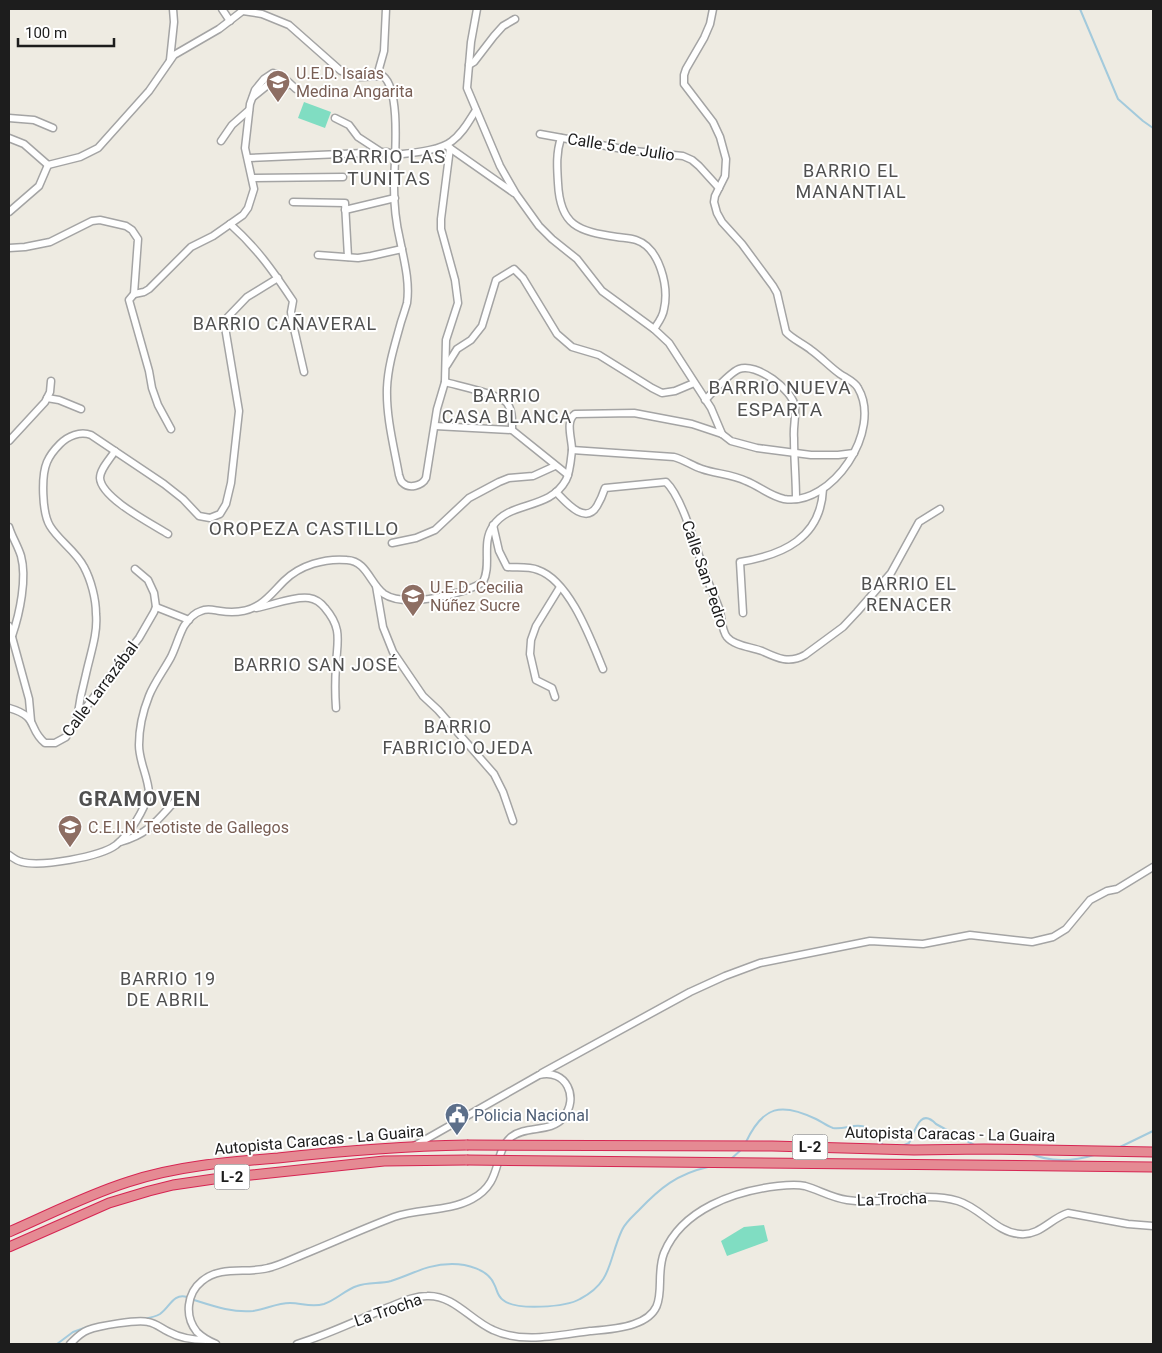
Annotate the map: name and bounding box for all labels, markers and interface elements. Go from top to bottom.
scale bar [18,15,114,47]
text: 100 m [25,24,67,42]
place label: U.E.D. Isaías Medina Angarita [296,64,413,101]
school or university icon: U.E.D. Isaías Medina Angarita [265,69,291,103]
street label: Calle 5 de Julio [566,129,676,165]
district label: BARRIO LAS TUNITAS [332,145,446,190]
district label: BARRIO EL MANANTIAL [795,160,907,202]
district label: BARRIO CAÑAVERAL [193,313,377,334]
district label: BARRIO NUEVA ESPARTA [708,376,852,421]
district label: BARRIO CASA BLANCA [442,385,572,427]
district label: OROPEZA CASTILLO [209,517,399,540]
street label: Calle San Pedro [678,518,732,630]
district label: BARRIO EL RENACER [861,573,957,615]
place label: U.E.D. Cecilia Núñez Sucre [430,578,523,615]
school or university icon: U.E.D. Cecilia Núñez Sucre [400,583,426,617]
street label: Calle Larrazábal [58,638,142,740]
district label: BARRIO SAN JOSÉ [234,654,398,675]
district label: BARRIO FABRICIO OJEDA [383,716,533,758]
district label: GRAMOVEN [79,787,201,811]
school or university icon: C.E.I.N. Teotiste de Gallegos [57,814,83,848]
place label: C.E.I.N. Teotiste de Gallegos [88,818,289,837]
district label: BARRIO 19 DE ABRIL [120,968,216,1010]
public building icon: Policia Nacional [444,1102,470,1136]
place label: Policia Nacional [474,1106,589,1125]
street label: Autopista Caracas - La Guaira [213,1121,425,1159]
street label: Autopista Caracas - La Guaira [845,1123,1055,1145]
road number: L-2 [792,1134,828,1160]
road number: L-2 [214,1164,250,1190]
street label: La Trocha [857,1188,927,1210]
street label: La Trocha [352,1290,424,1330]

